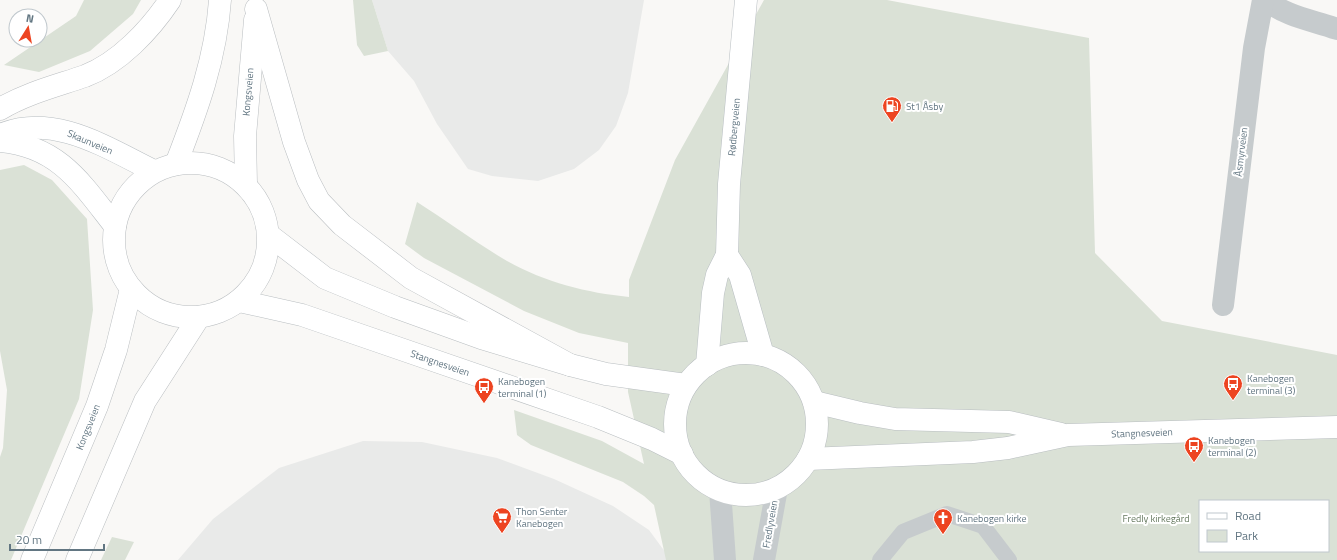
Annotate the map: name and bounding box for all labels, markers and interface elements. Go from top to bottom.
north arrow [8,8,48,48]
text: N [25,10,35,27]
street label: Kongsveien [238,67,258,117]
fuel station icon: St1 Åsby [881,95,903,123]
street label: Rødbergveien [724,98,744,156]
place label: St1 Åsby [906,99,943,114]
street label: Skaunveien [65,126,115,158]
street label: Åsmyrveien [1231,126,1251,178]
street label: Stangnesveien [408,346,472,380]
place label: Kanebogen terminal (3) [1247,371,1296,398]
bus stop icon: Kanebogen terminal (3) [1222,373,1244,401]
place label: Kanebogen terminal (1) [498,374,547,401]
bus stop icon: Kanebogen terminal (1) [473,376,495,404]
street label: Kongsveien [72,402,104,452]
street label: Stangnesveien [1111,424,1173,442]
place label: Kanebogen terminal (2) [1208,433,1257,460]
bus stop icon: Kanebogen terminal (2) [1183,435,1205,463]
street label: Fredlyveien [758,499,782,549]
legend [1199,500,1329,552]
place label: Thon Senter Kanebogen [516,504,568,531]
supermarket icon: Thon Senter Kanebogen [491,506,513,534]
text: Road [1235,506,1261,525]
church icon: Kanebogen kirke [932,507,954,535]
place label: Kanebogen kirke [957,511,1027,526]
park label: Fredly kirkegård [1122,511,1190,526]
scale bar [10,526,104,552]
text: Park [1235,526,1258,545]
text: 20 m [16,530,42,549]

